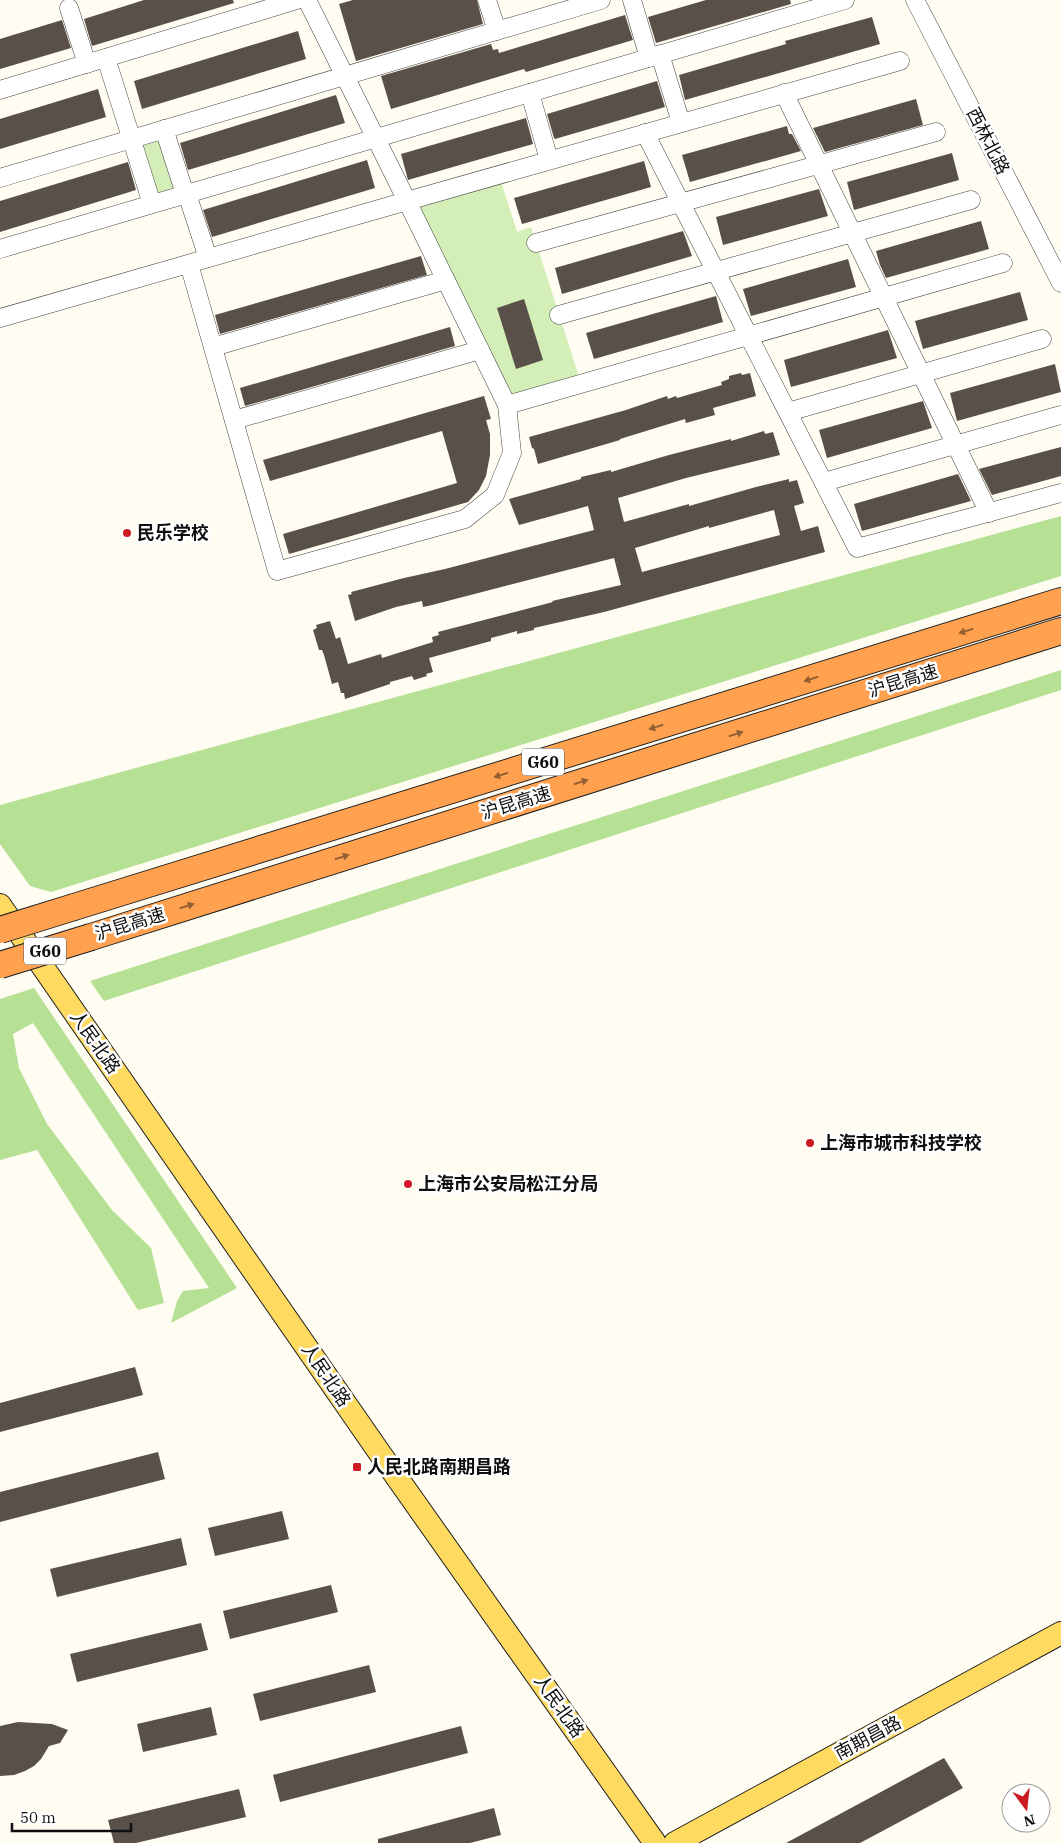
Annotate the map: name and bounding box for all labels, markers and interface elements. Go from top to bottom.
street label: 西林北路 [962,103,1015,178]
place label: 民乐学校 [137,521,209,544]
marker: 民乐学校 [121,527,133,539]
one-way arrow [959,627,974,635]
street label: 沪昆高速 [865,659,941,702]
one-way arrow [803,675,818,683]
one-way arrow [648,723,663,731]
one-way arrow [729,729,744,737]
road number: G60 [522,749,564,776]
one-way arrow [493,771,508,779]
one-way arrow [574,778,589,786]
street label: 沪昆高速 [478,781,554,824]
one-way arrow [335,853,350,861]
street label: 沪昆高速 [92,902,168,945]
one-way arrow [180,902,195,910]
road number: G60 [24,938,66,964]
street label: 人民北路 [65,1006,125,1078]
place label: 上海市城市科技学校 [820,1131,982,1154]
marker: 上海市城市科技学校 [804,1137,816,1149]
place label: 上海市公安局松江分局 [418,1172,598,1195]
marker: 上海市公安局松江分局 [402,1178,414,1190]
street label: 人民北路 [297,1338,356,1411]
place label: 人民北路南期昌路 [367,1455,511,1478]
marker: 人民北路南期昌路 [351,1461,363,1473]
street label: 人民北路 [529,1670,589,1742]
street label: 南期昌路 [831,1711,905,1765]
north arrow [1001,1783,1051,1833]
scale bar [12,1800,131,1832]
text: 50 m [20,1808,56,1827]
text: N [1022,1810,1037,1831]

